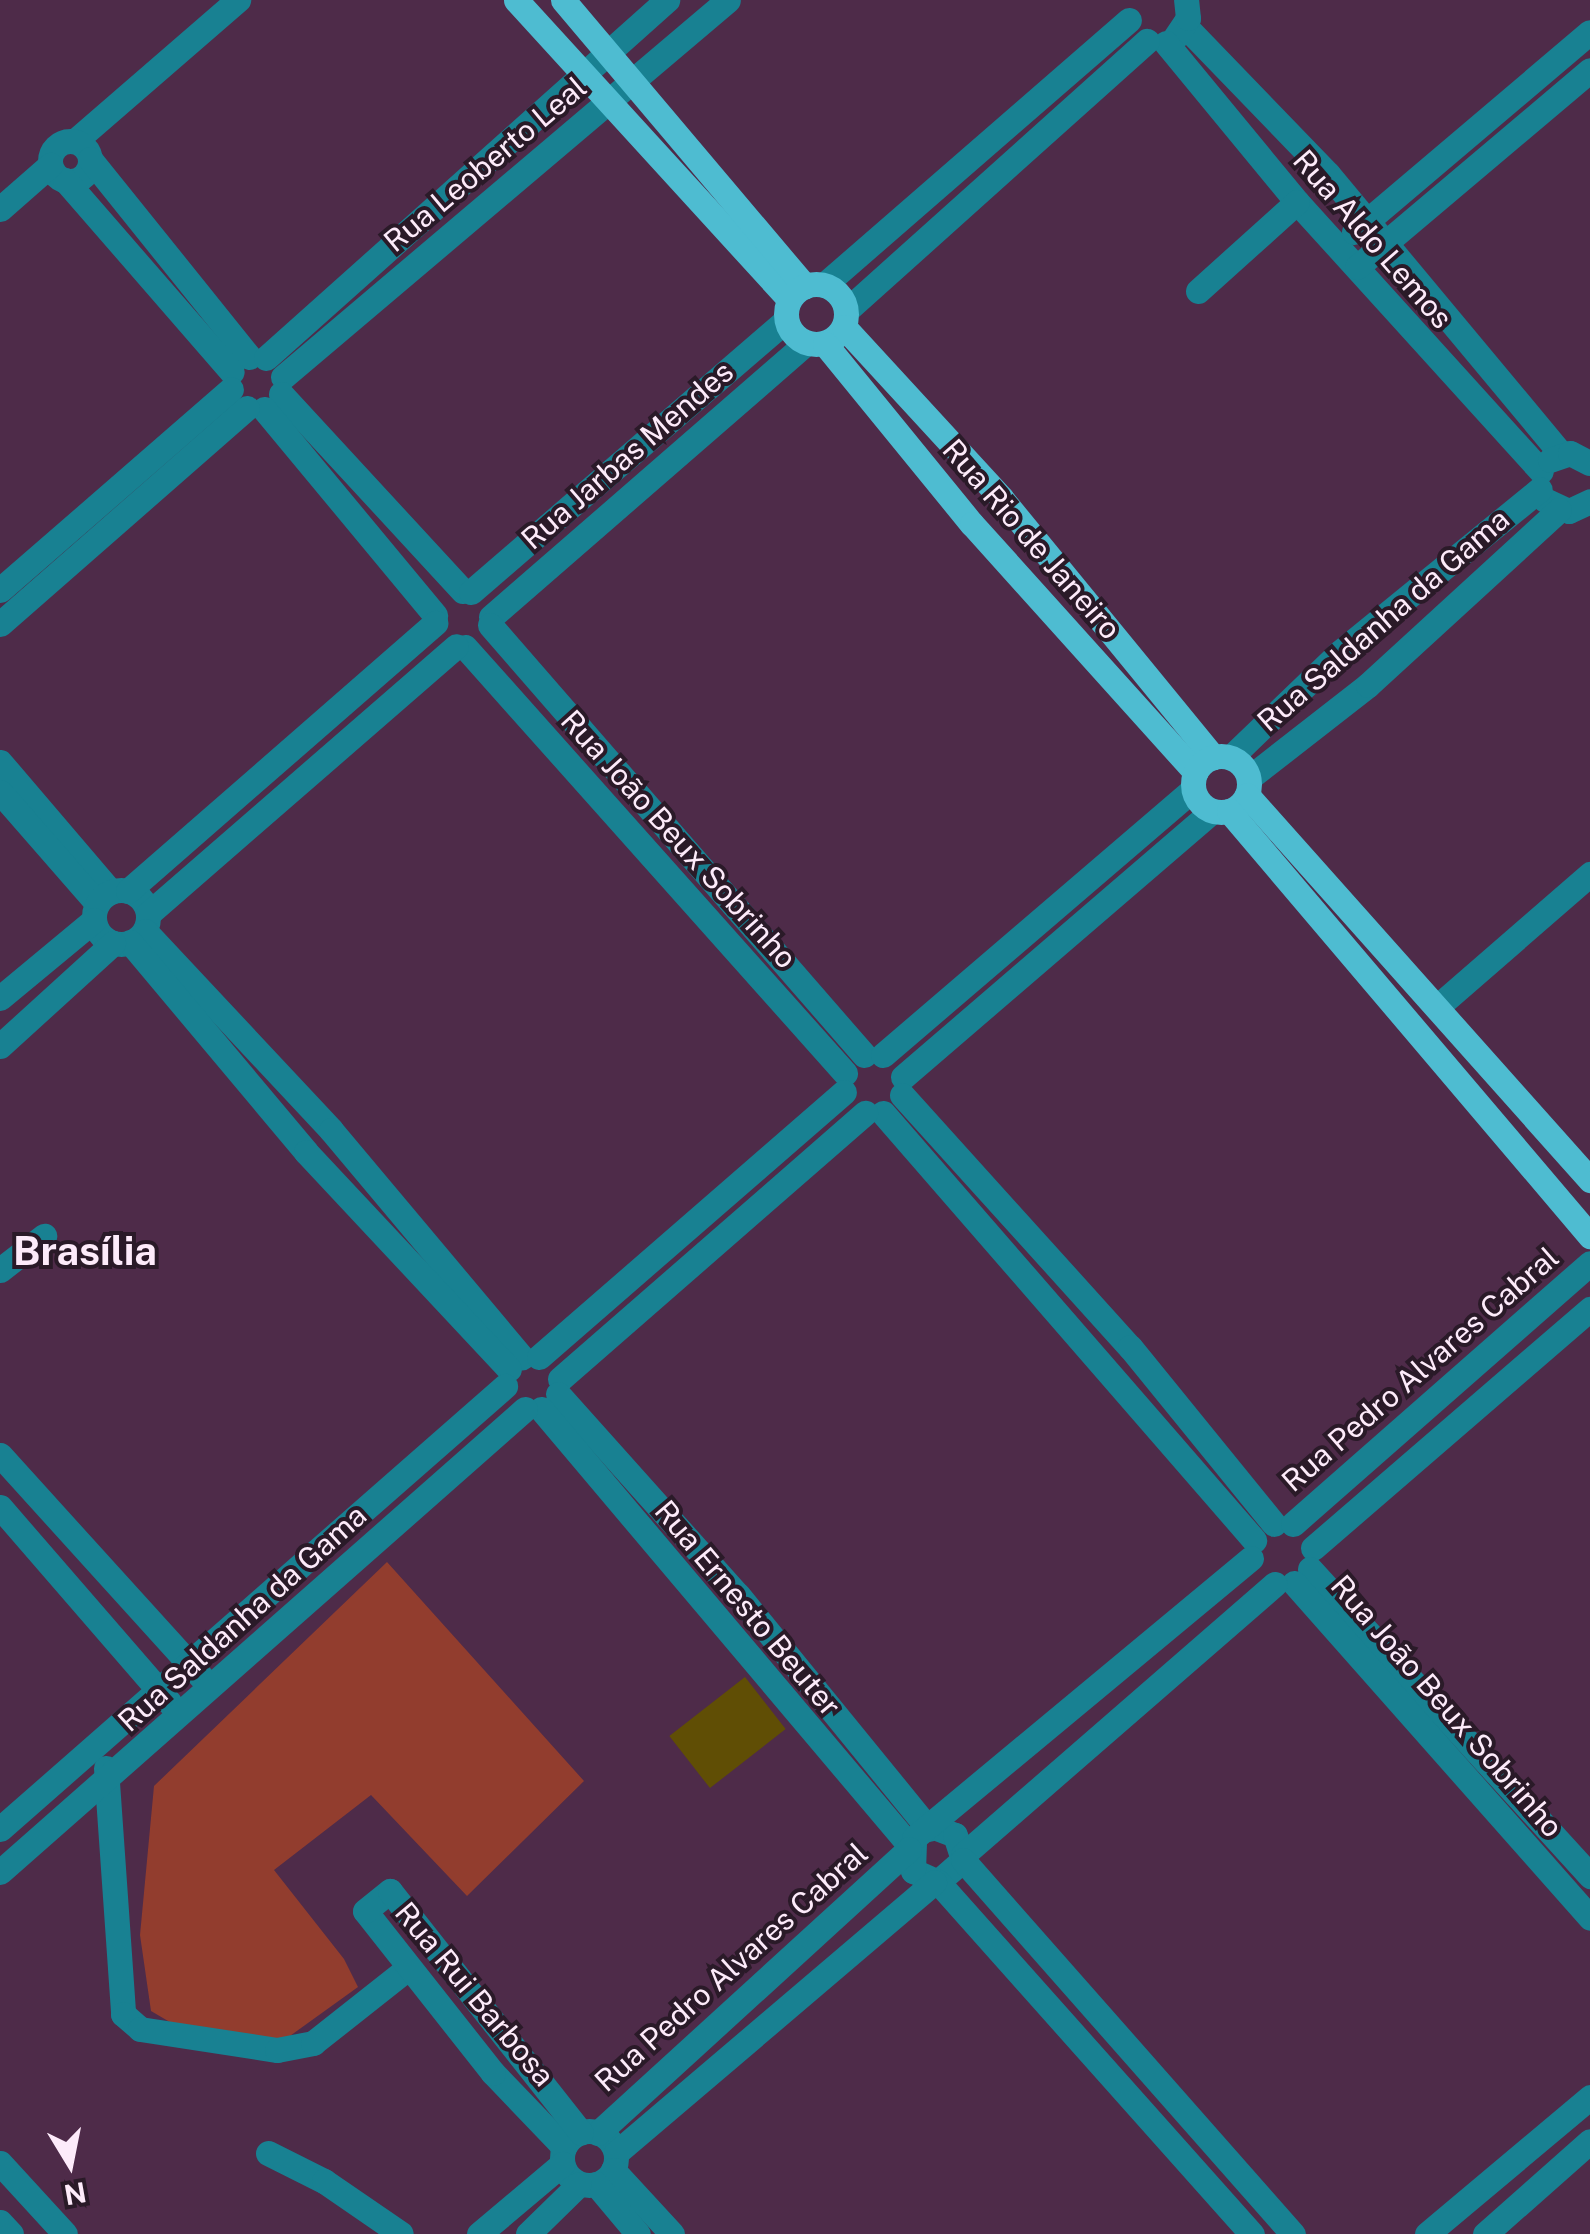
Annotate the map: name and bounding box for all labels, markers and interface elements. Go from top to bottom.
street label: Rua Leoberto Leal [377,69,593,259]
street label: Rua Aldo Lemos [1286,142,1460,336]
street label: Rua Jarbas Mendes [514,353,740,557]
street label: Rua Rio de Janeiro [935,431,1129,647]
street label: Rua Saldanha da Gama [1250,501,1516,739]
street label: Rua João Beux Sobrinho [553,702,805,976]
district label: Brasília [13,1227,157,1275]
street label: Rua Pedro Alvares Cabral [1274,1239,1566,1499]
street label: Rua Ernesto Beuter [647,1493,849,1723]
street label: Rua Saldanha da Gama [110,1497,374,1739]
street label: Rua João Beux Sobrinho [1323,1568,1571,1844]
street label: Rua Pedro Alvares Cabral [587,1835,875,2099]
street label: Rua Rui Barbosa [388,1895,562,2093]
north arrow [20,2114,120,2214]
text: N [62,2176,89,2212]

